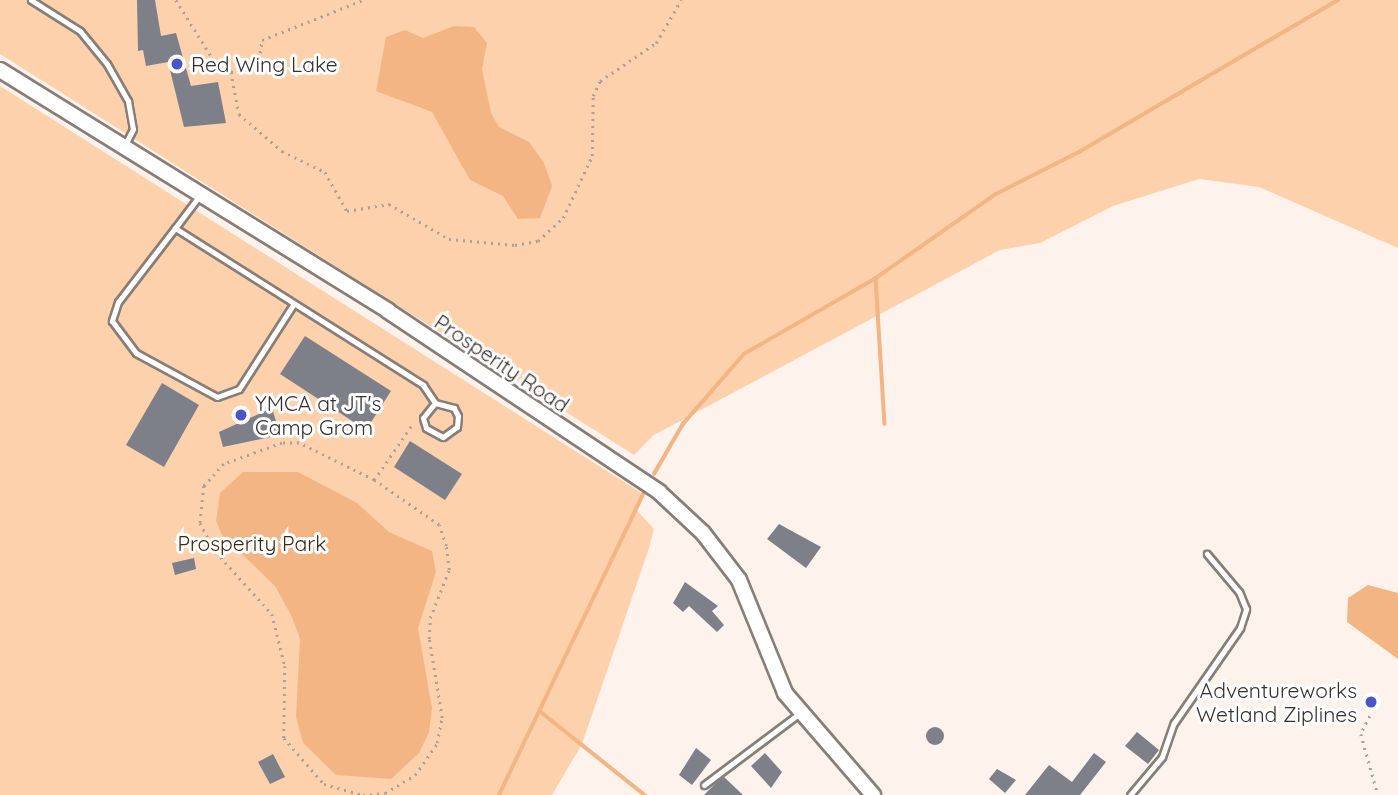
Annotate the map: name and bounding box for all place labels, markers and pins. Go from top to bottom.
place label: Red Wing Lake [191,51,338,77]
marker: Red Wing Lake [169,56,185,72]
place label: YMCA at JT's Camp Grom [255,390,381,440]
marker: YMCA at JT's Camp Grom [233,407,249,423]
place label: Adventureworks Wetland Ziplines [1196,677,1357,727]
marker: Adventureworks Wetland Ziplines [1363,694,1379,710]

